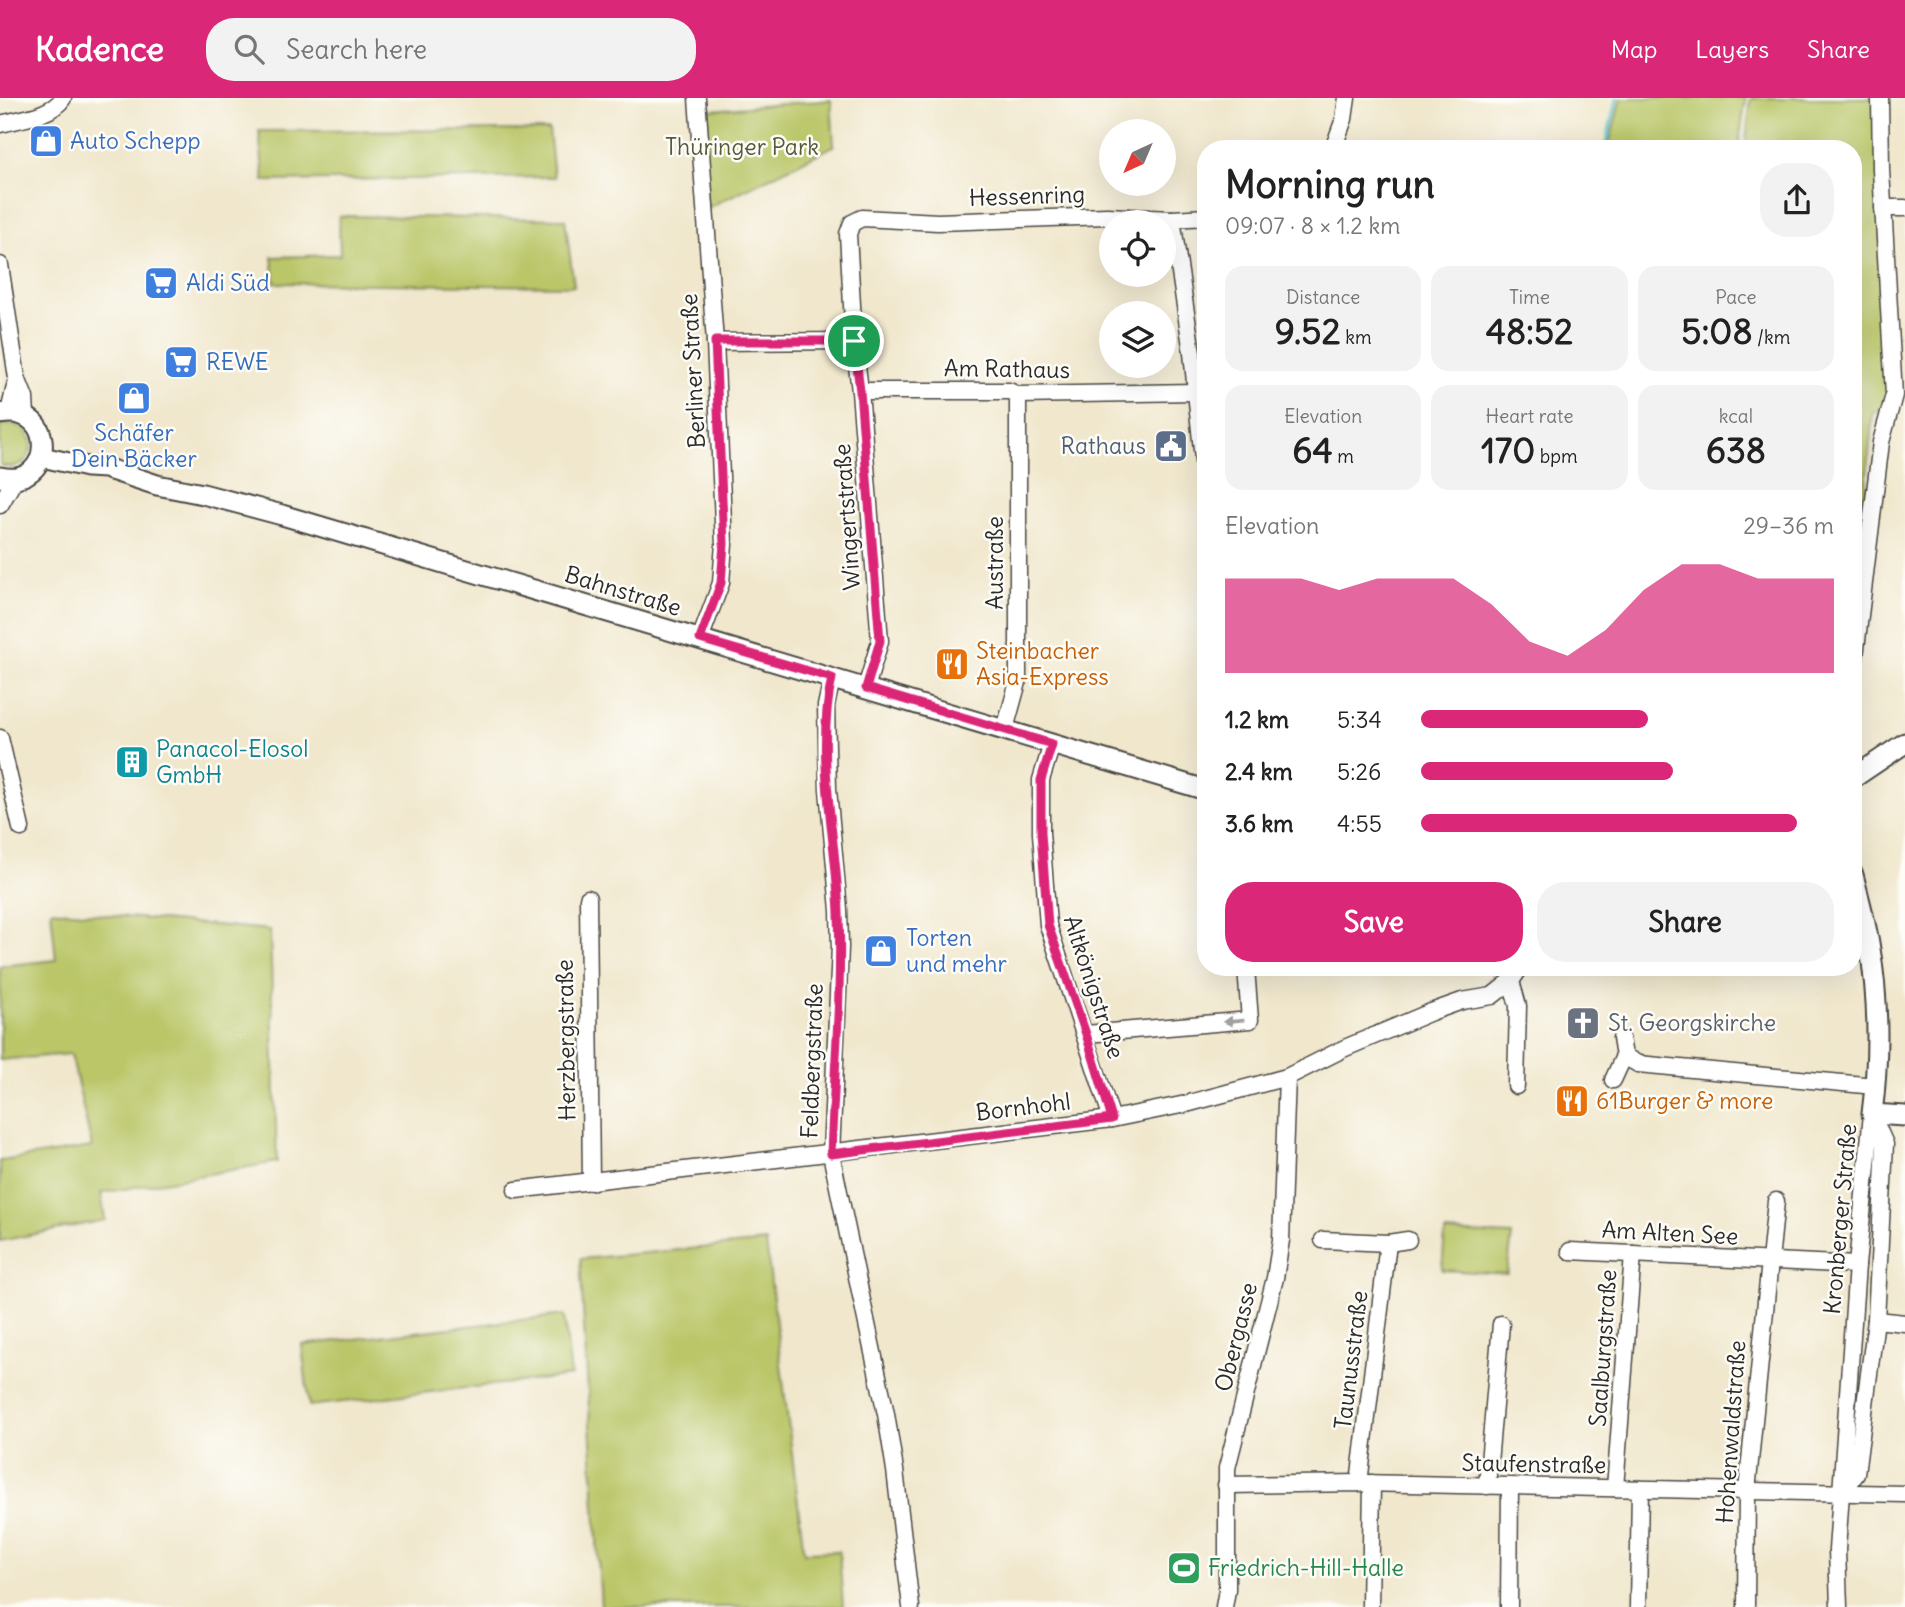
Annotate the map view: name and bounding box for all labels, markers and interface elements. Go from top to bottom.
search box [206,18,696,81]
text: Kadence [35,28,164,70]
icon: search [230,30,268,68]
text: Search here [286,33,427,66]
text: Map [1611,34,1657,64]
text: Layers [1695,34,1769,64]
text: Share [1807,34,1870,64]
north arrow [1099,119,1176,196]
map controls [1099,119,1176,378]
shop icon: Auto Schepp [27,122,65,160]
place label: Auto Schepp [70,126,201,155]
park label: Thüringer Park [665,132,819,161]
text: Morning run [1225,161,1435,208]
button: share [1760,163,1834,237]
street label: Hessenring [968,179,1086,212]
button: locate [1099,210,1176,287]
text: 09:07 · 8 × 1.2 km [1225,211,1400,240]
supermarket icon: Aldi Süd [142,264,180,302]
place label: Aldi Süd [186,268,270,297]
text: Distance [1286,285,1360,309]
text: Time [1509,285,1550,309]
text: Pace [1715,285,1756,309]
street label: Berliner Straße [674,293,711,449]
button: layers [1099,301,1176,378]
text: 9.52 [1275,309,1341,353]
text: 48:52 [1486,309,1573,353]
text: 5:08 [1681,309,1753,353]
pin [824,311,884,371]
icon: arrive [835,322,873,360]
text: km [1341,325,1372,349]
text: /km [1753,325,1790,349]
supermarket icon: REWE [162,343,200,381]
place label: REWE [206,347,269,376]
street label: Am Rathaus [944,353,1070,384]
shop icon: Schäfer Dein Bäcker [115,379,153,417]
text: Elevation [1284,404,1362,428]
text: Heart rate [1485,404,1574,428]
text: kcal [1719,404,1753,428]
place label: Schäfer Dein Bäcker [71,418,197,473]
public building icon: Rathaus [1152,427,1190,465]
text: 64 [1292,428,1333,472]
text: 170 [1481,428,1535,472]
text: 638 [1706,428,1766,472]
place label: Rathaus [1060,431,1146,460]
street label: Wingertstraße [827,443,866,591]
text: m [1333,444,1354,468]
text: bpm [1535,444,1578,468]
text: Elevation [1225,511,1319,540]
text: 29–36 m [1743,511,1834,540]
street label: Austraße [980,516,1009,610]
street label: Bahnstraße [561,559,685,622]
place label: Steinbacher Asia-Express [976,636,1109,691]
restaurant icon: Steinbacher Asia-Express [933,645,971,683]
text: 1.2 km [1225,705,1289,734]
text: 5:34 [1337,705,1382,734]
place label: Panacol-Elosol GmbH [156,734,308,789]
building icon: Panacol-Elosol GmbH [113,743,151,781]
text: 2.4 km [1225,757,1293,786]
text: 5:26 [1337,757,1381,786]
text: 3.6 km [1225,809,1293,838]
text: 4:55 [1337,809,1382,838]
button: Save [1225,882,1523,962]
button: Share [1537,882,1834,962]
street label: Altkönigstraße [1058,912,1131,1062]
place label: Torten und mehr [906,923,1008,978]
shop icon: Torten und mehr [862,932,900,970]
street label: Herzbergstraße [550,959,581,1121]
street label: Feldbergstraße [794,983,829,1139]
church icon: St. Georgskirche [1564,1004,1602,1042]
place label: St. Georgskirche [1608,1008,1776,1037]
one-way arrow [1222,1016,1244,1027]
restaurant icon: 61Burger & more [1553,1082,1591,1120]
street label: Bornhohl [974,1086,1072,1127]
place label: 61Burger & more [1596,1086,1773,1115]
street label: Kronberger Straße [1817,1122,1862,1315]
street label: Am Alten See [1601,1214,1739,1251]
street label: Saalburgstraße [1583,1268,1622,1428]
street label: Obergasse [1208,1279,1263,1394]
street label: Taunusstraße [1328,1289,1373,1431]
street label: Hohenwaldstraße [1710,1339,1751,1525]
street label: Staufenstraße [1461,1448,1607,1479]
sports icon: Friedrich-Hill-Halle [1165,1549,1203,1587]
place label: Friedrich-Hill-Halle [1208,1553,1404,1582]

